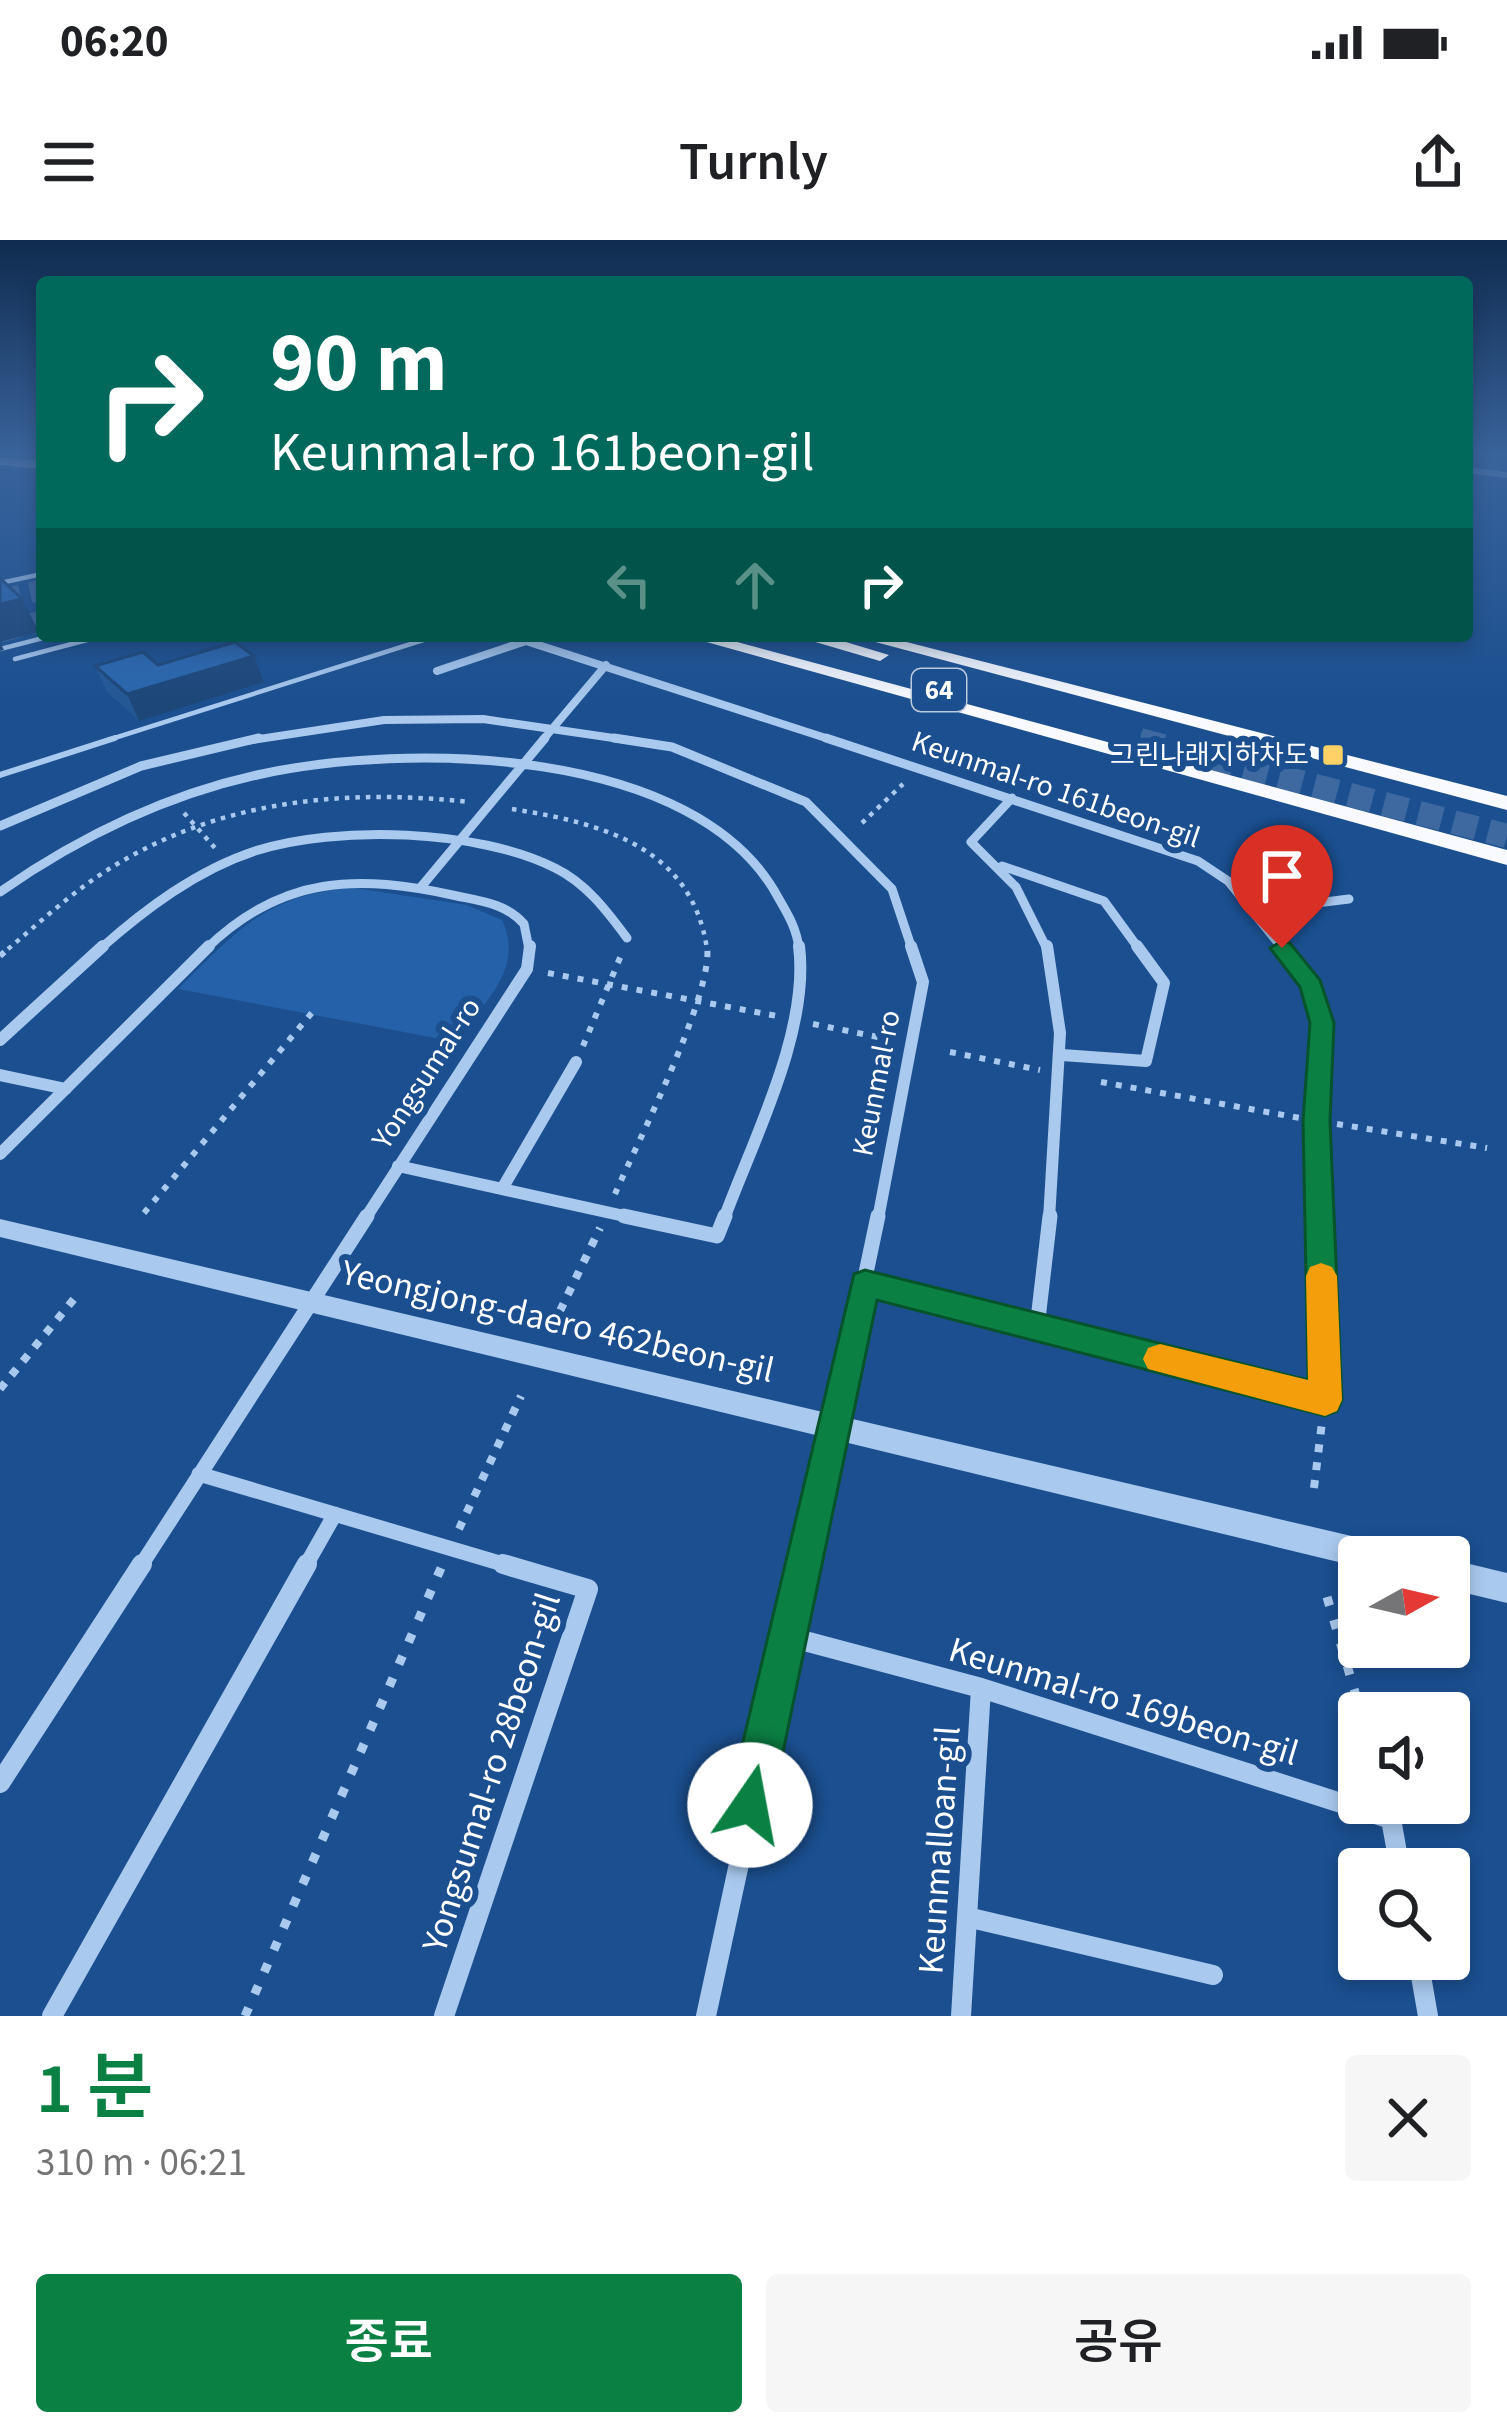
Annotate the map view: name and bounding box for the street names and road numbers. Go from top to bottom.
road number: 64 [912,669,966,711]
street label: Keunmal-ro 161beon-gil [906,720,1206,859]
street label: Yongsumal-ro [361,989,492,1158]
street label: Keunmal-ro [841,1006,912,1160]
street label: Yeongjong-daero 462beon-gil [335,1247,779,1396]
street label: Yongsumal-ro 28beon-gil [409,1586,574,1960]
street label: Keunmal-ro 169beon-gil [943,1624,1305,1779]
street label: Keunmalloan-gil [905,1724,974,1976]

